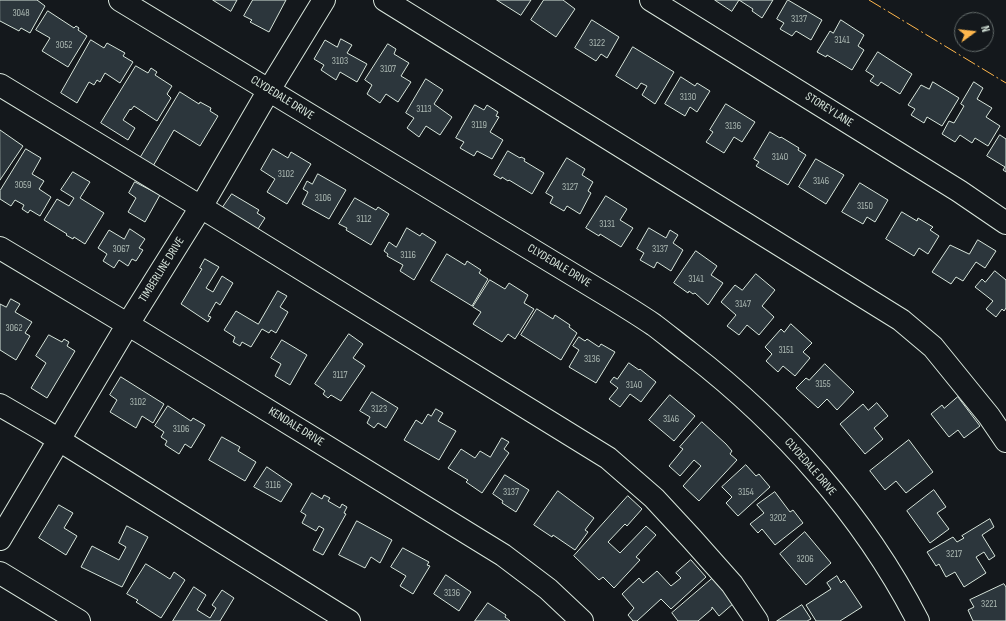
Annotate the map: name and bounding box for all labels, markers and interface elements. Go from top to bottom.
house number: 3048 [12,7,30,19]
north arrow [954,12,994,52]
house number: 3137 [791,13,807,25]
text: N [978,25,992,34]
house number: 3141 [834,34,850,46]
house number: 3122 [589,37,605,49]
house number: 3052 [56,39,72,51]
house number: 3103 [332,55,348,67]
house number: 3107 [380,63,396,75]
street label: CLYDEDALE DRIVE [248,73,316,123]
street label: STOREY LANE [802,90,856,130]
house number: 3130 [680,91,696,103]
house number: 3113 [416,103,432,115]
house number: 3119 [471,119,487,131]
house number: 3136 [725,120,741,132]
house number: 3140 [772,151,788,163]
house number: 3102 [278,168,294,180]
house number: 3146 [813,175,829,187]
house number: 3059 [14,179,32,191]
house number: 3127 [562,181,578,193]
house number: 3106 [315,192,331,204]
house number: 3150 [857,200,873,212]
house number: 3112 [356,213,372,225]
house number: 3131 [599,218,615,230]
street label: TIMBERLINE DRIVE [136,235,188,305]
street label: CLYDEDALE DRIVE [525,241,593,291]
house number: 3067 [112,243,130,255]
house number: 3137 [652,243,668,255]
house number: 3116 [400,249,416,261]
house number: 3141 [688,273,704,285]
house number: 3147 [735,298,751,310]
house number: 3062 [5,322,23,334]
house number: 3151 [778,344,794,356]
house number: 3136 [584,353,600,365]
house number: 3117 [332,369,348,381]
house number: 3155 [815,378,831,390]
house number: 3140 [626,379,642,391]
house number: 3102 [130,396,146,408]
house number: 3123 [371,403,387,415]
street label: KENDALE DRIVE [266,404,326,450]
house number: 3146 [663,413,679,425]
house number: 3106 [173,423,189,435]
street label: CLYDEDALE DRIVE [781,435,839,499]
house number: 3116 [265,479,281,491]
house number: 3137 [503,486,519,498]
house number: 3154 [738,486,754,498]
house number: 3202 [770,512,786,524]
house number: 3217 [946,548,962,560]
house number: 3206 [796,553,814,565]
house number: 3136 [444,587,460,599]
house number: 3221 [981,598,997,610]

